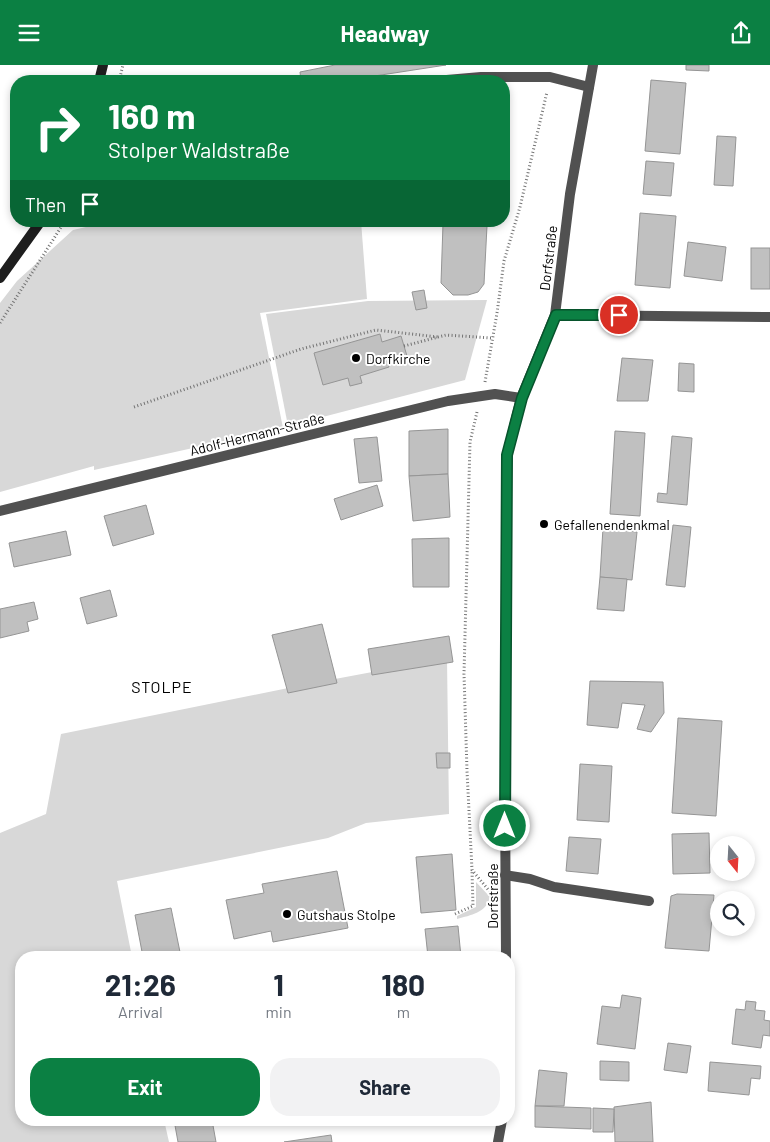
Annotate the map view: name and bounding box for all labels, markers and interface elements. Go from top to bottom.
icon: menu [15,19,43,47]
icon: share [727,19,755,47]
text: Headway [341,20,429,46]
text: 160 m [108,94,195,136]
icon: right [25,95,90,160]
text: Stolper Waldstraße [108,136,290,162]
icon: arrive [76,190,104,218]
text: Then [25,193,66,216]
street label: Dorfstraße [536,224,560,292]
pin [598,294,640,336]
icon: arrive [605,301,633,329]
place label: Dorfkirche [366,350,430,367]
marker: Dorfkirche [350,352,362,364]
street label: Adolf-Hermann-Straße [188,409,326,459]
place label: Gefallenendenkmal [554,516,670,533]
marker: Gefallenendenkmal [538,518,550,530]
district label: STOLPE [131,677,193,696]
position arrow [478,799,530,851]
north arrow [710,836,755,881]
map controls [710,836,755,936]
street label: Dorfstraße [484,863,501,929]
button: search [710,891,755,936]
place label: Gutshaus Stolpe [297,906,396,923]
marker: Gutshaus Stolpe [281,908,293,920]
text: 21:26 [105,966,176,1002]
text: 1 [273,966,284,1002]
text: 180 [381,966,425,1002]
text: Arrival [118,1002,163,1021]
text: min [266,1002,292,1021]
text: m [397,1002,410,1021]
button: Exit [30,1058,260,1116]
button: Share [270,1058,500,1116]

